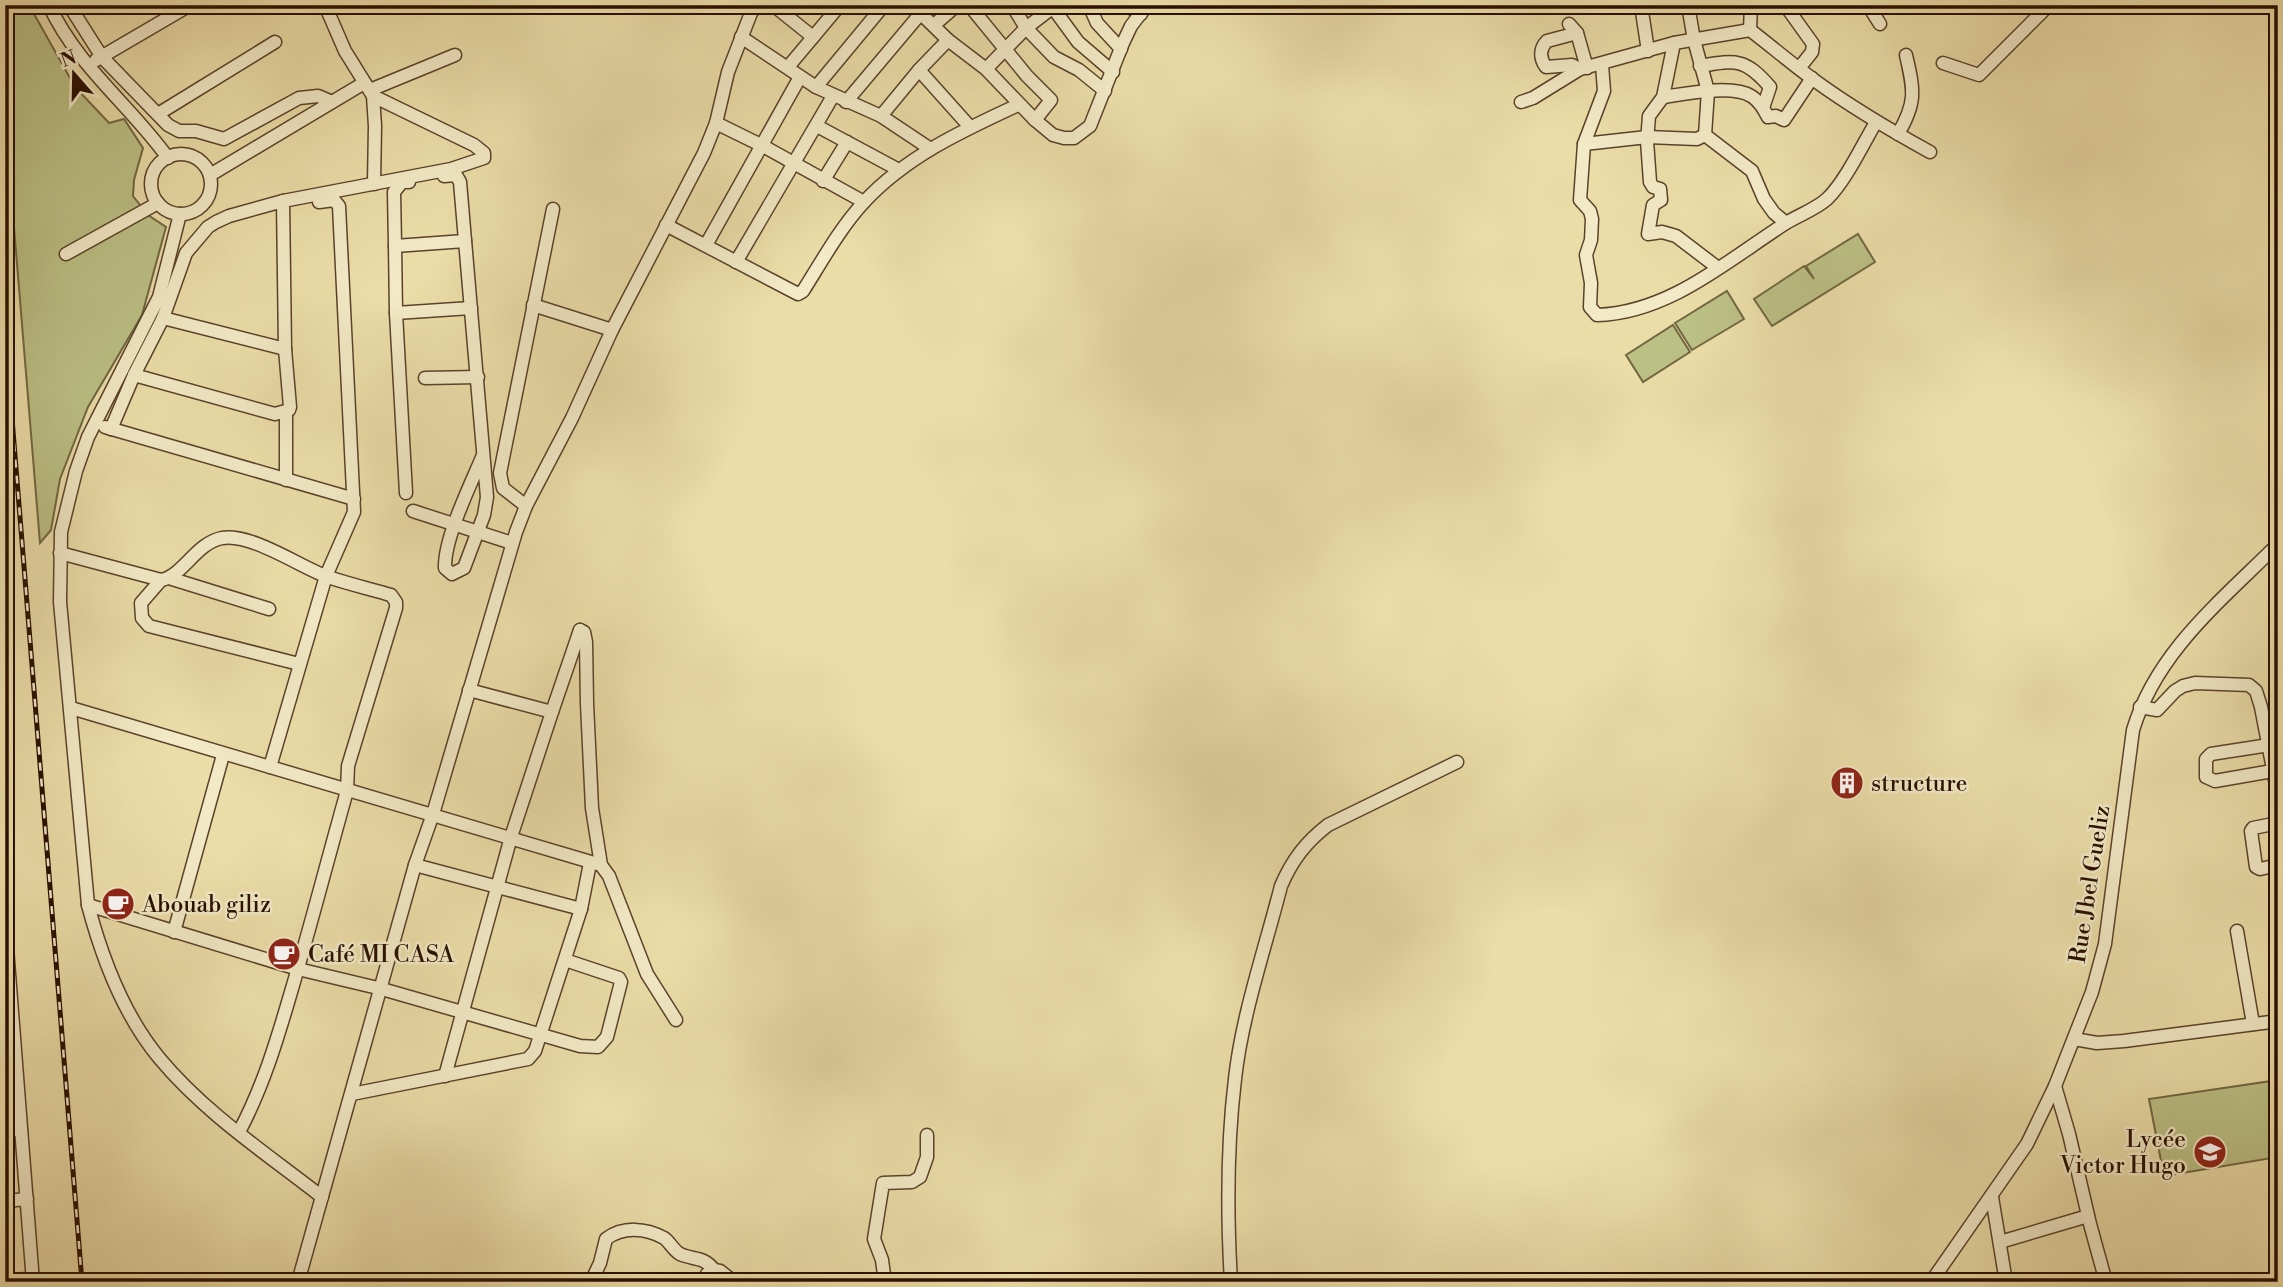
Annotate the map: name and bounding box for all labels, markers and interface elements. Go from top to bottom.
north arrow [38,38,108,108]
text: N [57,45,80,73]
building icon: structure [1828,764,1866,802]
place label: structure [1871,770,1967,798]
street label: Rue Jbel Gueliz [2064,803,2116,965]
cafe icon: Abouab giliz [99,885,137,923]
place label: Abouab giliz [141,891,271,919]
cafe icon: Café MI CASA [265,935,303,973]
place label: Café MI CASA [308,941,456,969]
place label: Lycée Victor Hugo [2059,1126,2186,1180]
school or university icon: Lycée Victor Hugo [2191,1133,2229,1171]

